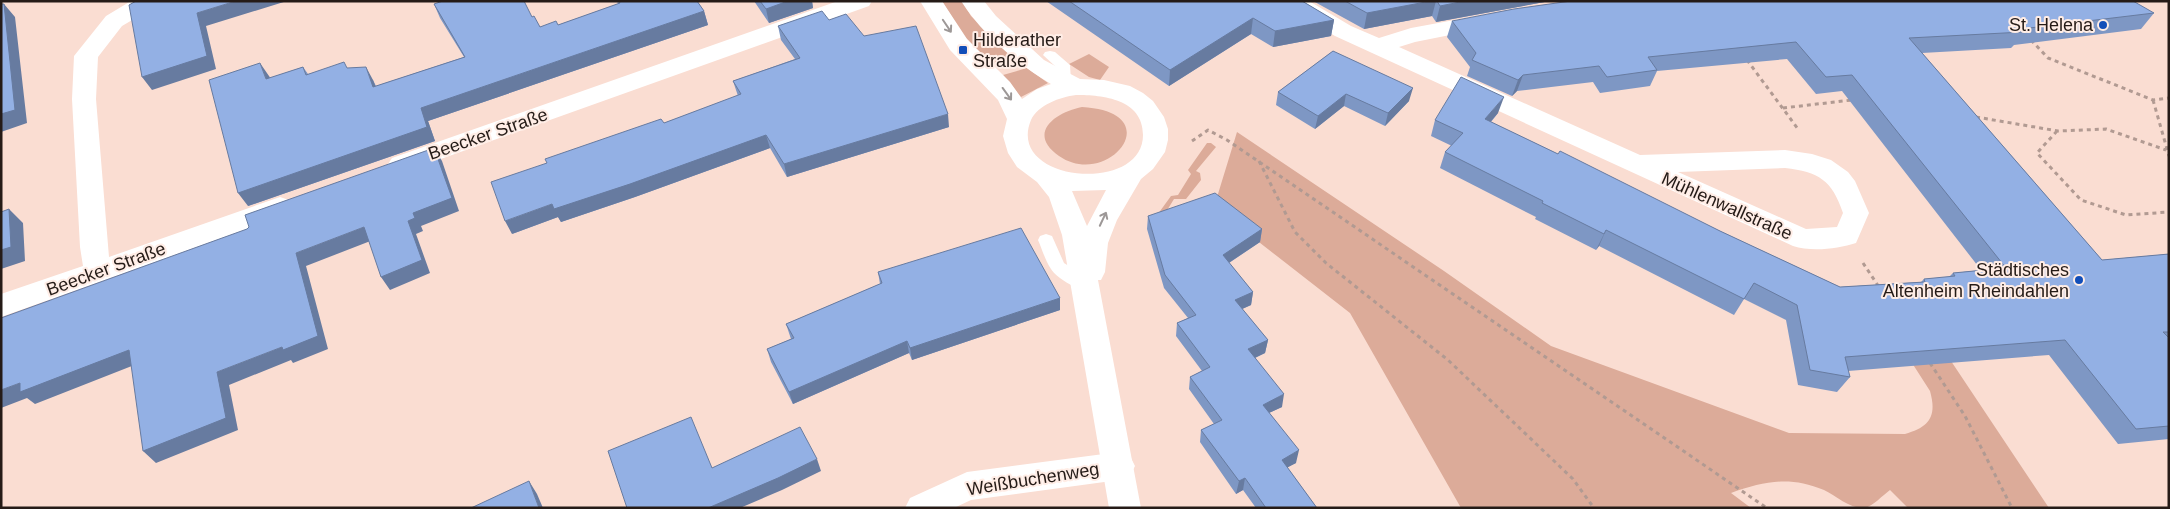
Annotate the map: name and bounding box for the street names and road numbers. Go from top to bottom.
street label: Beecker Straße [426,104,550,164]
street label: Mühlenwallstraße [1658,168,1796,244]
street label: Beecker Straße [44,238,168,300]
street label: Weißbuchenweg [965,459,1101,499]

